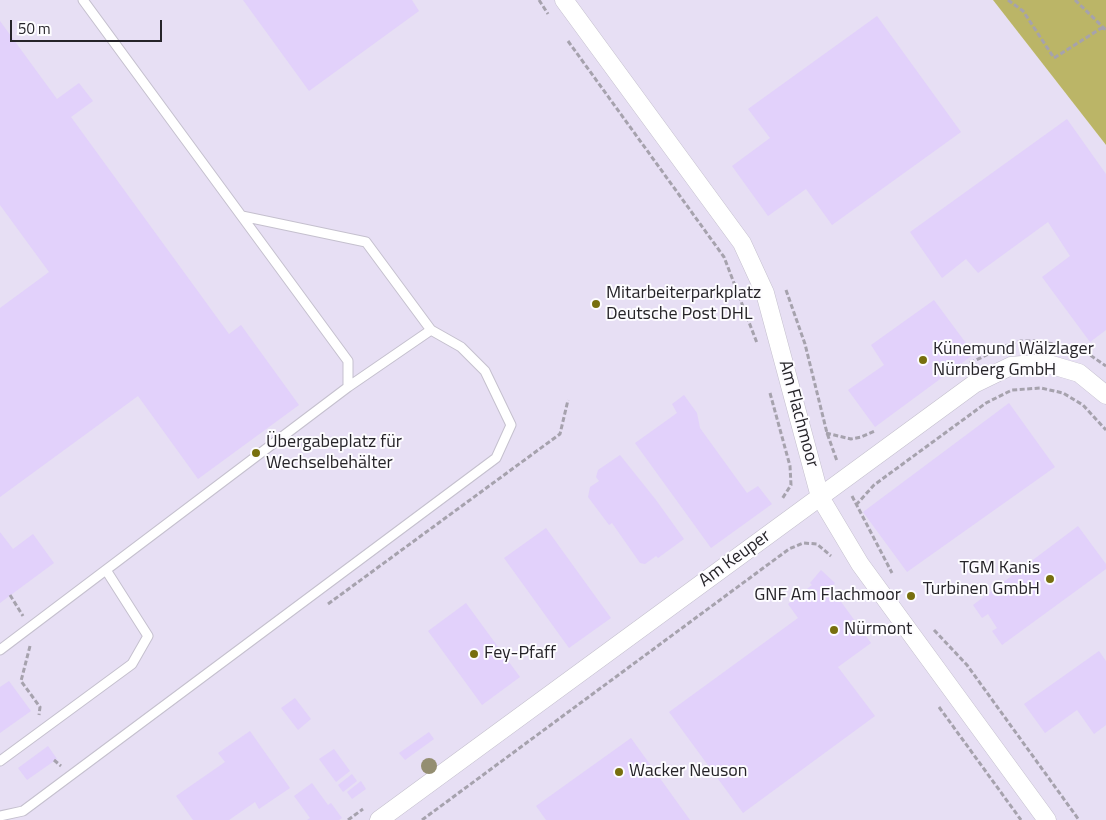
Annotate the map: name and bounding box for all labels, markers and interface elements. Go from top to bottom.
scale bar [12,10,165,42]
text: 50 m [18,17,51,40]
place label: Mitarbeiterparkplatz Deutsche Post DHL [606,283,761,326]
marker: Mitarbeiterparkplatz Deutsche Post DHL [590,298,602,310]
place label: Künemund Wälzlager Nürnberg GmbH [933,339,1094,382]
marker: Künemund Wälzlager Nürnberg GmbH [917,354,929,366]
street label: Am Flachmoor [773,358,823,470]
place label: Übergabeplatz für Wechselbehälter [266,432,402,474]
marker: Übergabeplatz für Wechselbehälter [250,447,262,459]
street label: Am Keuper [695,526,775,592]
place label: TGM Kanis Turbinen GmbH [923,558,1040,600]
marker: TGM Kanis Turbinen GmbH [1044,573,1056,585]
place label: GNF Am Flachmoor [754,585,901,607]
marker: GNF Am Flachmoor [905,590,917,602]
place label: Nürmont [844,619,912,641]
marker: Nürmont [828,624,840,636]
place label: Fey-Pfaff [484,643,556,665]
marker: Fey-Pfaff [468,648,480,660]
place label: Wacker Neuson [629,761,747,783]
marker: Wacker Neuson [613,766,625,778]

